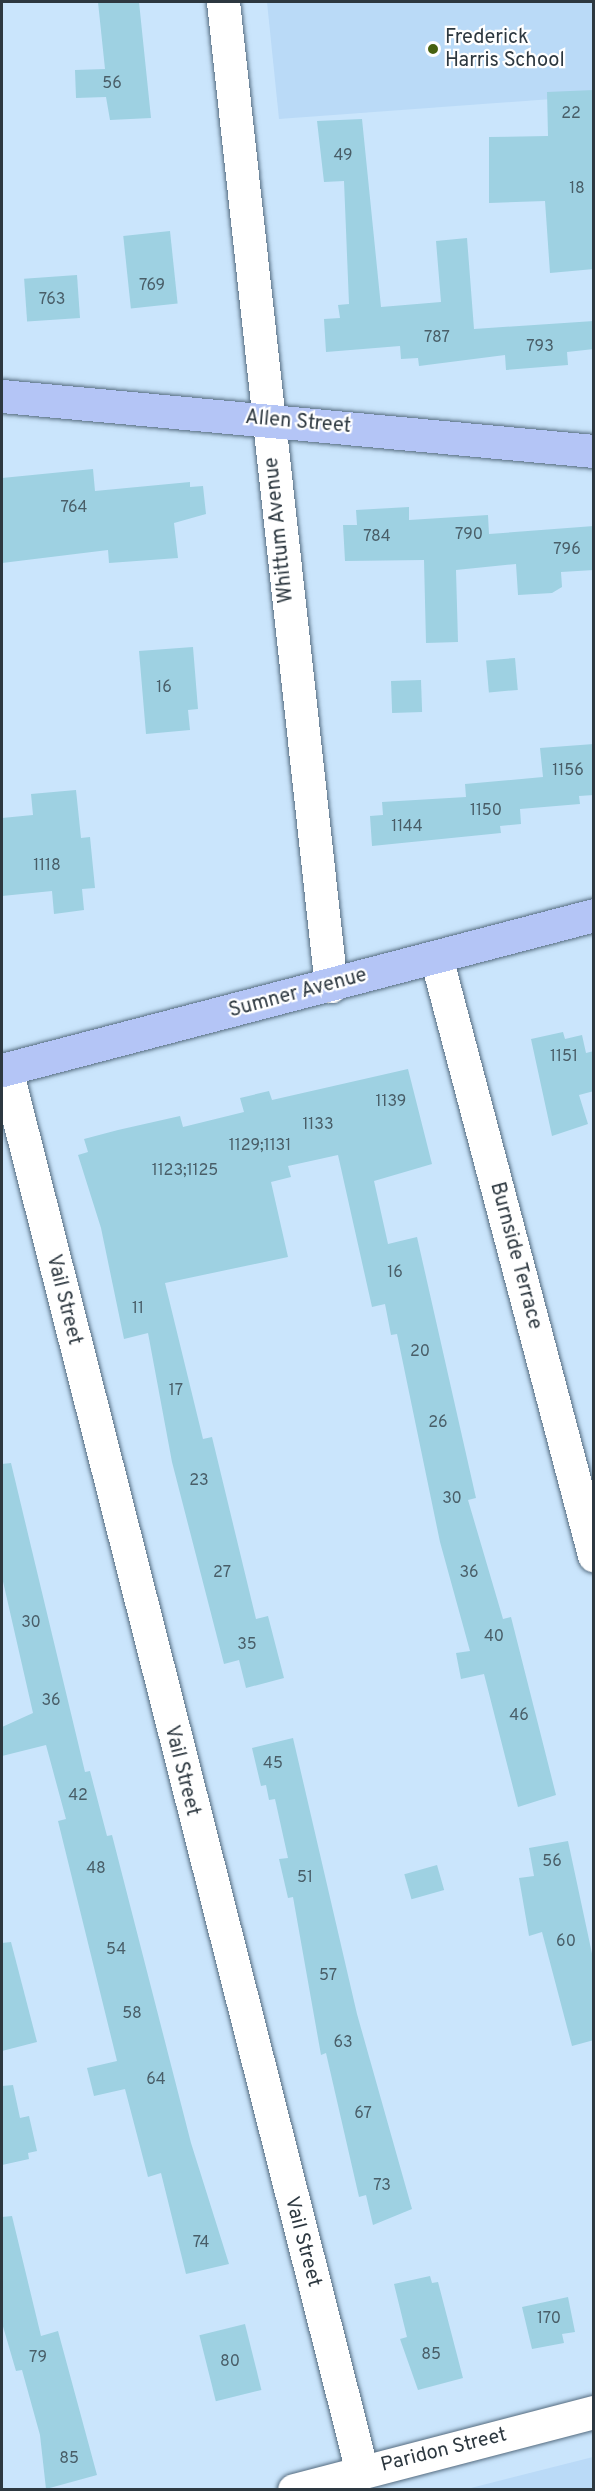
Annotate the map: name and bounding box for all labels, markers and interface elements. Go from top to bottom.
place label: Frederick Harris School [445,26,565,73]
marker: Frederick Harris School [426,42,440,56]
house number: 56 [102,74,122,94]
house number: 22 [561,104,581,124]
house number: 49 [333,146,353,166]
house number: 18 [569,179,585,199]
house number: 769 [139,276,165,296]
house number: 763 [39,290,65,310]
house number: 787 [424,328,450,348]
house number: 793 [526,337,554,357]
street label: Allen Street [244,406,352,440]
street label: Whittum Avenue [260,455,300,605]
house number: 764 [60,498,88,518]
house number: 790 [455,525,483,545]
house number: 784 [363,527,391,547]
house number: 796 [553,540,581,560]
house number: 16 [156,678,172,698]
house number: 1156 [552,761,584,781]
house number: 1150 [470,801,502,821]
house number: 1144 [391,817,423,837]
house number: 1118 [33,856,61,876]
street label: Sumner Avenue [226,964,370,1024]
house number: 1151 [550,1047,578,1067]
house number: 1139 [376,1092,406,1112]
house number: 1133 [302,1115,334,1135]
house number: 1129;1131 [229,1136,291,1156]
house number: 1123;1125 [152,1161,218,1181]
street label: Burnside Terrace [484,1179,546,1333]
street label: Vail Street [40,1252,86,1348]
house number: 16 [387,1263,403,1283]
house number: 11 [132,1299,144,1319]
house number: 20 [410,1342,430,1362]
house number: 17 [169,1381,183,1401]
house number: 26 [428,1413,448,1433]
house number: 23 [189,1471,209,1491]
house number: 30 [442,1489,462,1509]
house number: 27 [213,1563,231,1583]
house number: 36 [459,1563,479,1583]
house number: 30 [21,1613,41,1633]
house number: 40 [484,1627,504,1647]
house number: 35 [237,1635,257,1655]
house number: 36 [41,1691,61,1711]
house number: 46 [509,1706,529,1726]
street label: Vail Street [158,1723,204,1819]
house number: 45 [263,1754,283,1774]
house number: 42 [68,1786,88,1806]
house number: 56 [542,1852,562,1872]
house number: 48 [86,1859,106,1879]
house number: 51 [297,1868,313,1888]
house number: 60 [556,1932,576,1952]
house number: 54 [106,1940,126,1960]
house number: 57 [319,1966,337,1986]
house number: 58 [122,2004,142,2024]
house number: 63 [333,2033,353,2053]
house number: 64 [146,2070,166,2090]
house number: 67 [354,2104,372,2124]
house number: 73 [373,2176,391,2196]
street label: Vail Street [278,2194,326,2290]
house number: 74 [193,2233,209,2253]
house number: 170 [537,2309,561,2329]
house number: 85 [421,2345,441,2365]
house number: 79 [29,2348,47,2368]
house number: 80 [220,2352,240,2372]
street label: Paridon Street [378,2424,510,2478]
house number: 85 [59,2449,79,2469]

